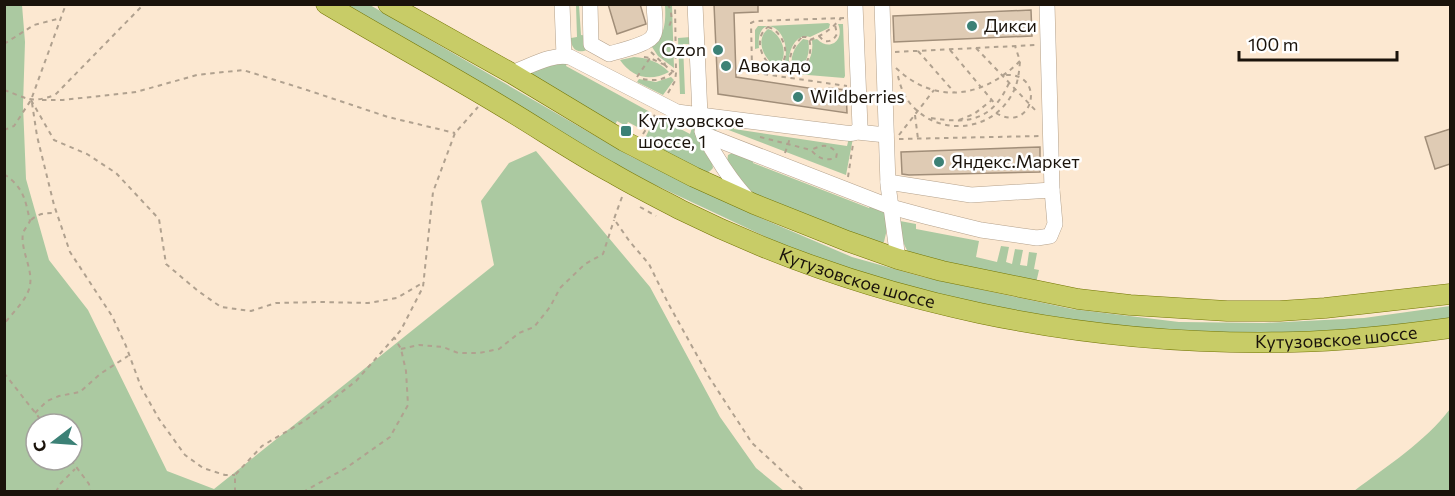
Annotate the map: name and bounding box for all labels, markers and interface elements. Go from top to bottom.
place label: Дикси [984,14,1037,36]
marker: Дикси [965,19,979,33]
scale bar [1239,24,1396,62]
text: 100 m [1248,33,1298,55]
place label: Ozon [661,38,706,60]
marker: Ozon [711,43,725,57]
place label: Авокадо [738,54,811,76]
marker: Авокадо [719,59,733,73]
place label: Wildberries [810,85,905,107]
marker: Wildberries [791,90,805,104]
place label: Кутузовское шоссе, 1 [638,109,744,152]
marker: Кутузовское шоссе, 1 [619,124,633,138]
place label: Яндекс.Маркет [951,150,1080,172]
marker: Яндекс.Маркет [932,155,946,169]
street label: Кутузовское шоссе [776,242,938,312]
street label: Кутузовское шоссе [1255,320,1418,352]
north arrow [24,412,84,472]
text: С [28,438,50,455]

